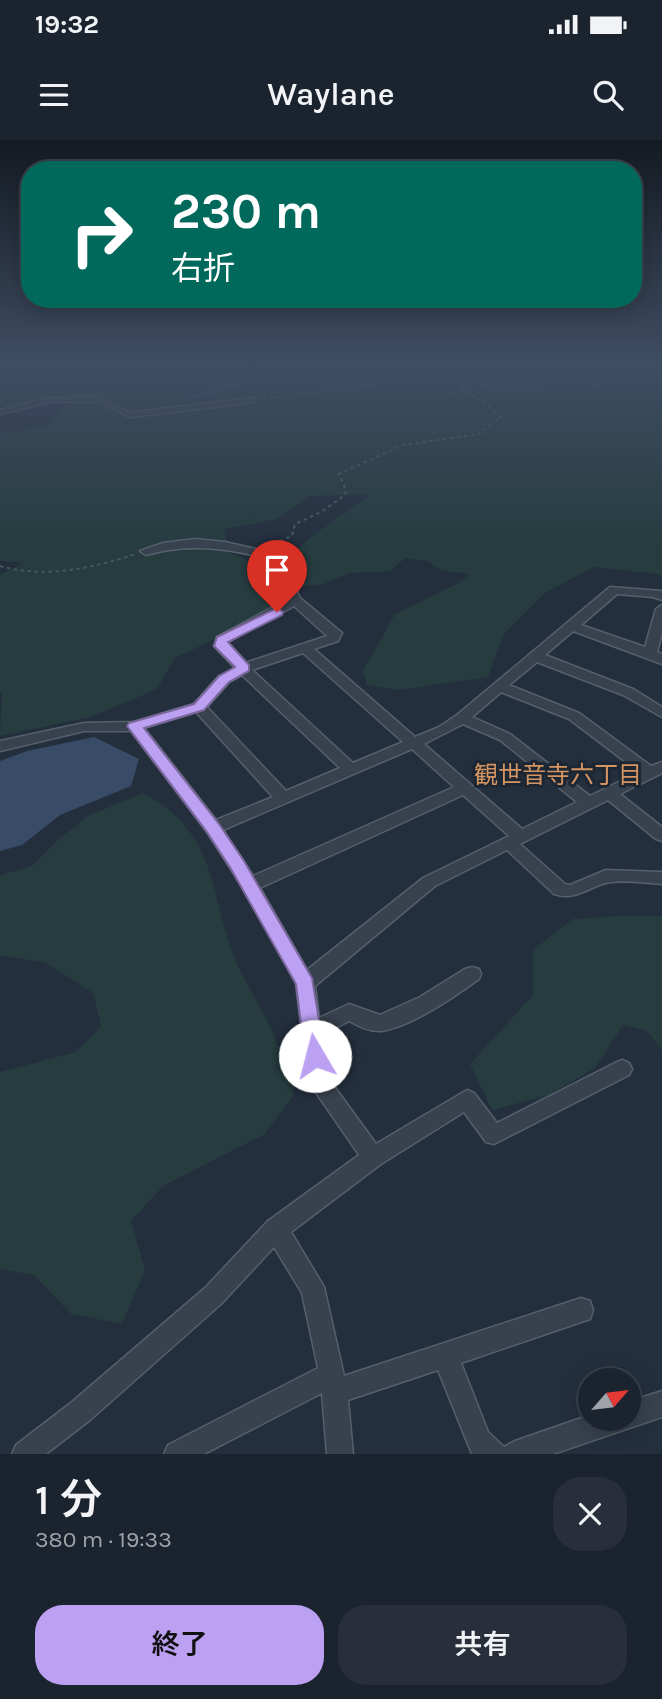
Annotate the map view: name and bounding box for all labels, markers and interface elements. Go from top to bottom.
text: 19:32 [35,9,99,40]
icon: menu [35,76,73,114]
text: Waylane [267,76,395,113]
icon: search [589,76,627,114]
text: 230 m [171,183,321,240]
icon: right [56,189,147,280]
text: 右折 [171,250,235,287]
pin [247,540,307,612]
icon: arrive [258,551,296,589]
district label: 観世音寺六丁目 [474,761,642,789]
position arrow [278,1019,352,1093]
north arrow [578,1368,640,1432]
map controls [578,1368,641,1431]
text: 1 分 [35,1475,102,1525]
button: close [553,1477,627,1551]
text: 380 m · 19:33 [35,1526,172,1553]
button: 終了 [35,1605,324,1685]
button: 共有 [338,1605,627,1685]

